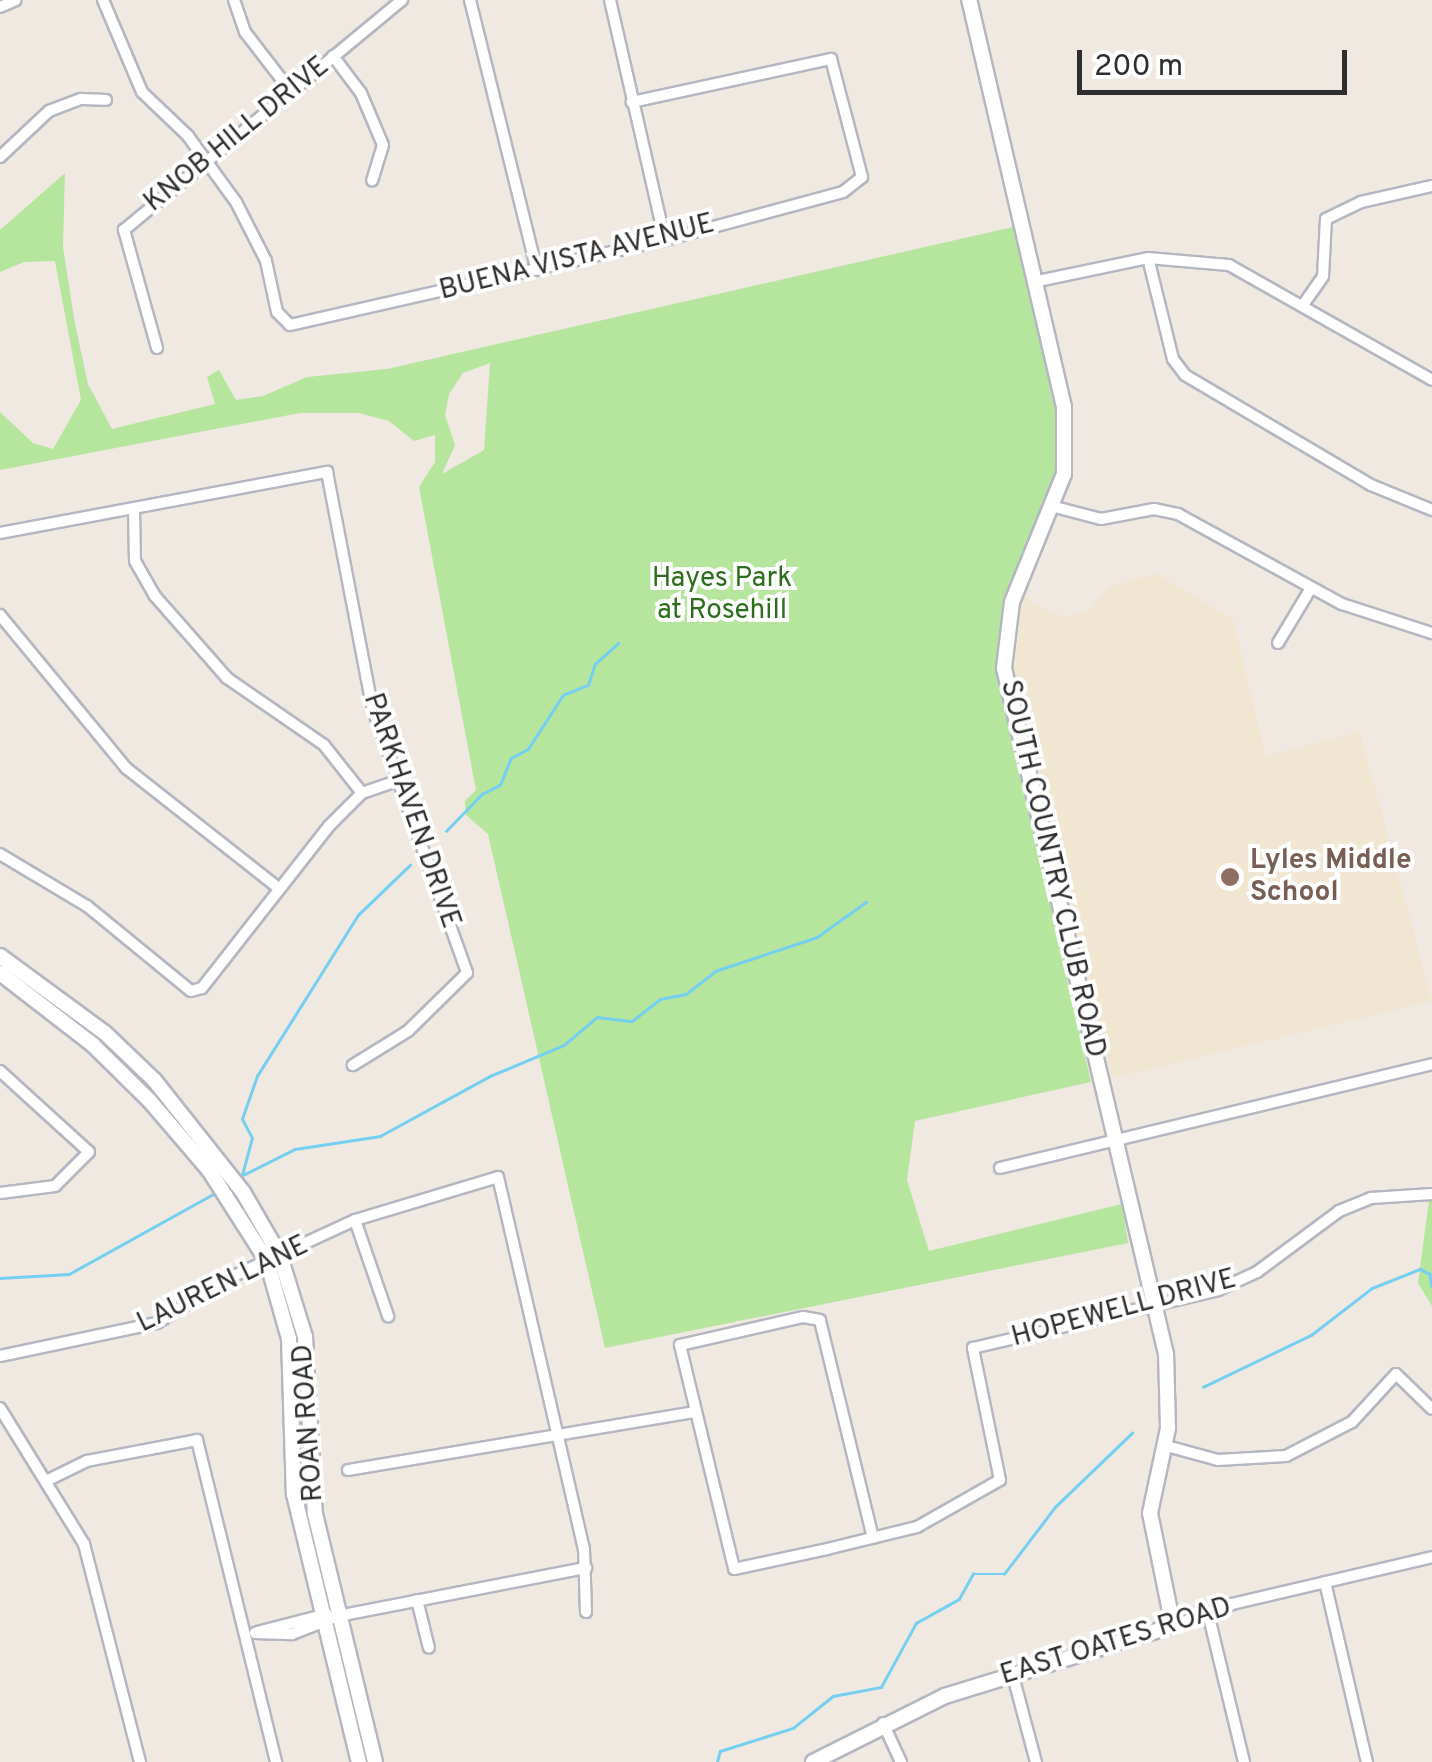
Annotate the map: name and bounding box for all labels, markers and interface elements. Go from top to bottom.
scale bar [1082,30,1352,92]
text: 200 m [1094,49,1183,86]
street label: KNOB HILL DRIVE [138,50,336,220]
street label: BUENA VISTA AVENUE [434,207,720,309]
park label: Hayes Park at Rosehill [652,562,792,628]
street label: SOUTH COUNTRY CLUB ROAD [992,676,1112,1062]
street label: PARKHAVEN DRIVE [355,689,467,933]
place label: Lyles Middle School [1250,844,1412,910]
marker: Lyles Middle School [1219,866,1241,888]
street label: LAUREN LANE [132,1229,314,1341]
street label: HOPEWELL DRIVE [1008,1263,1240,1355]
street label: ROAN ROAD [287,1343,331,1503]
street label: EAST OATES ROAD [996,1591,1236,1693]

